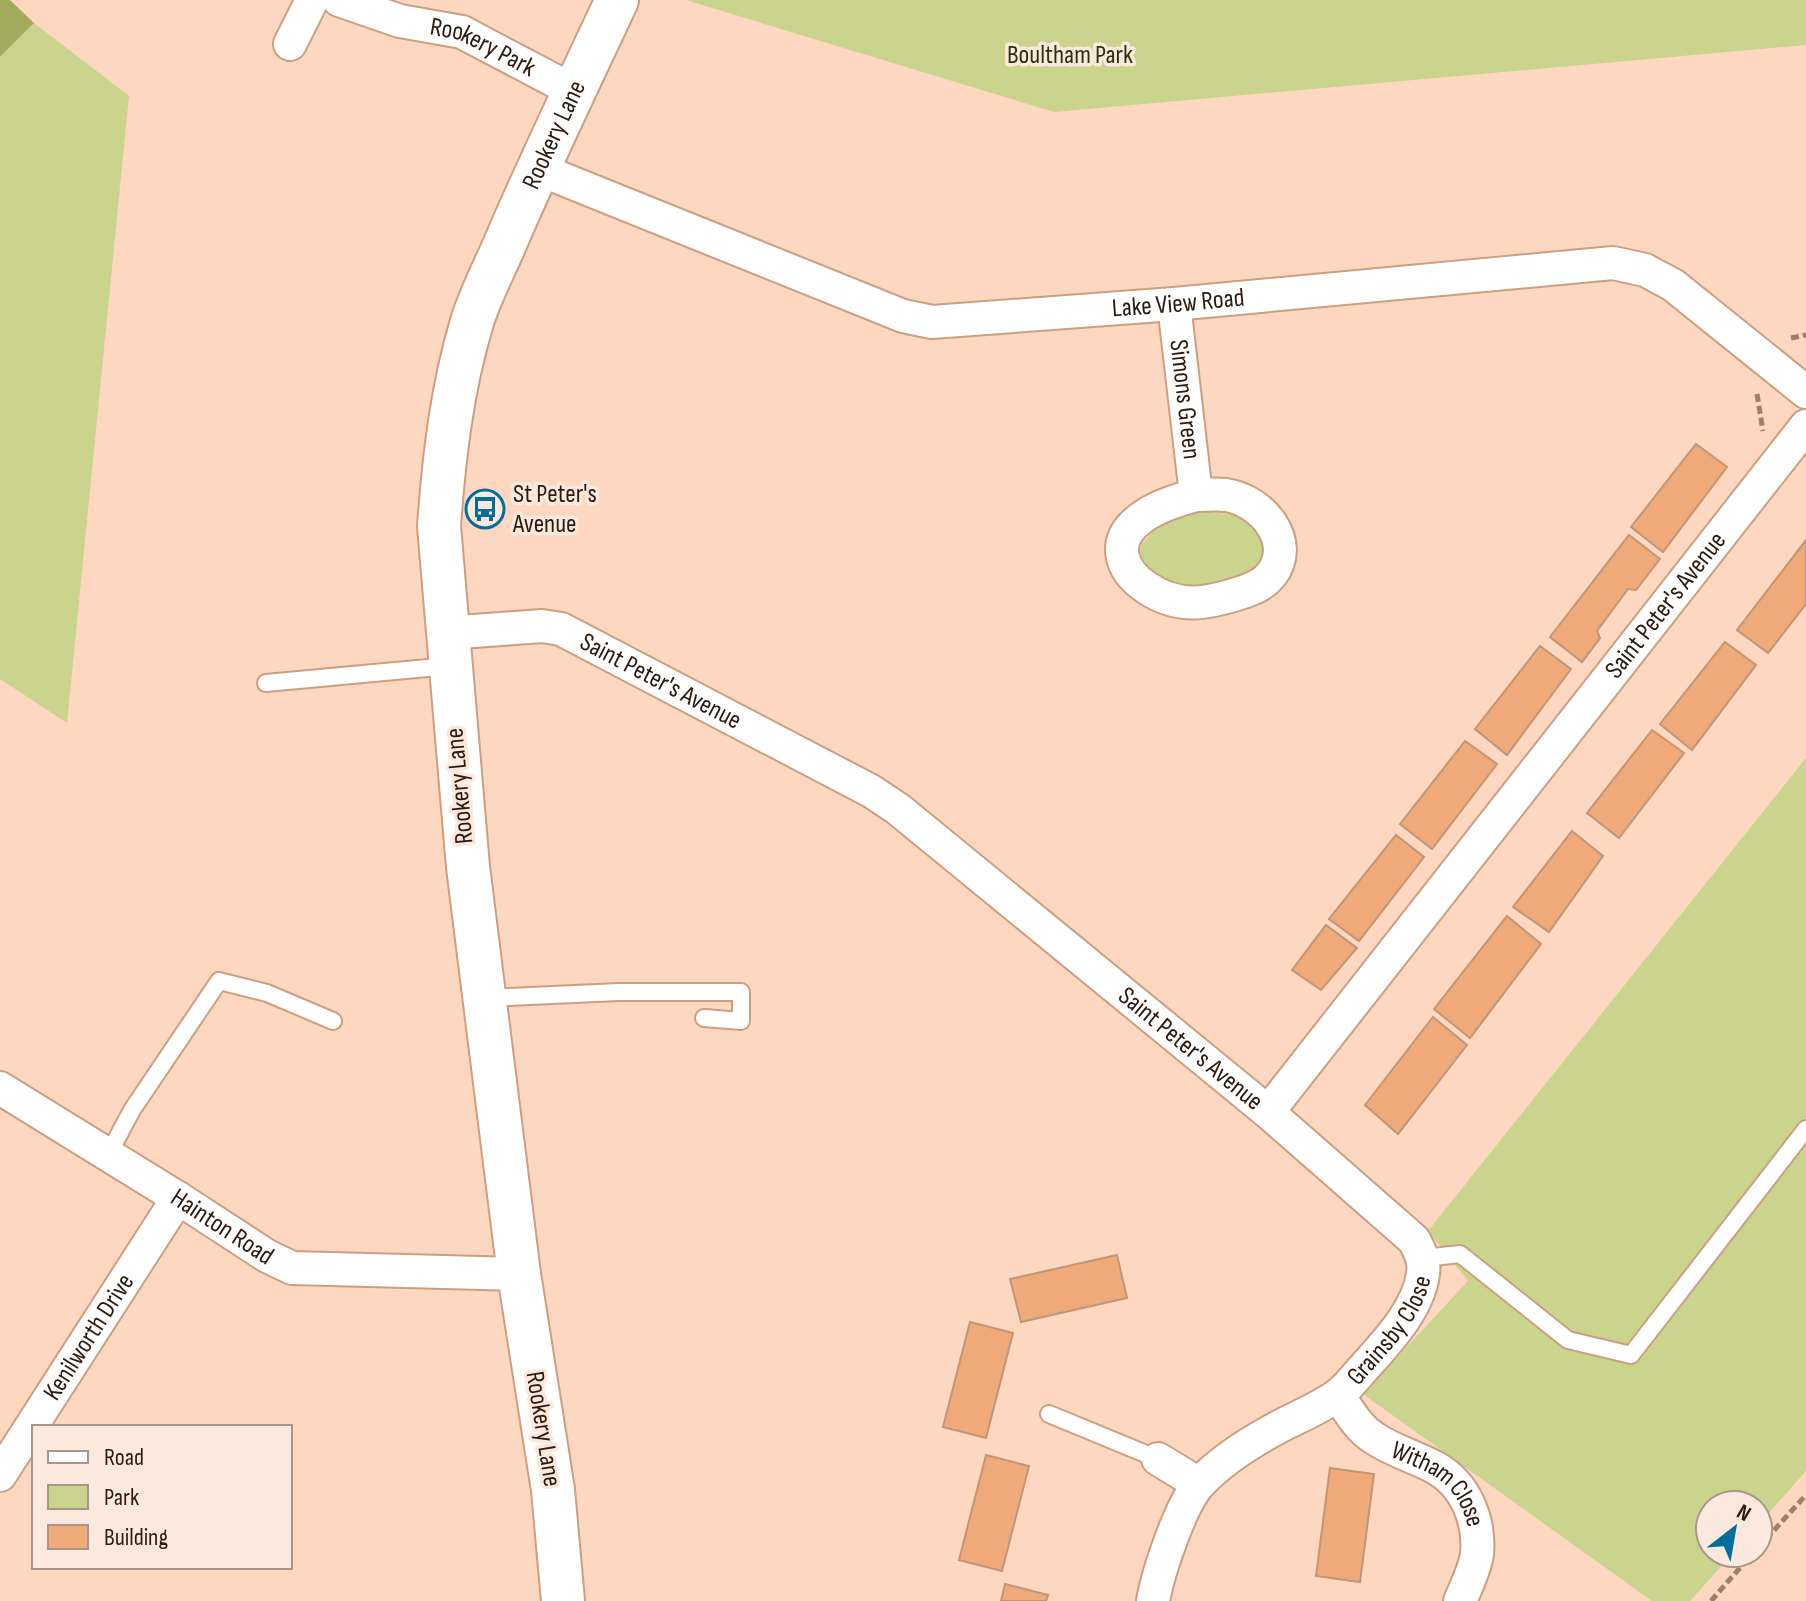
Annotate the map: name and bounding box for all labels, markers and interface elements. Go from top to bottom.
street label: Rookery Park [428,11,541,84]
park label: Boultham Park [1007,40,1133,71]
street label: Rookery Lane [516,75,593,194]
street label: Lake View Road [1111,282,1246,324]
street label: Simons Green [1163,338,1207,461]
place label: St Peter's Avenue [512,479,597,540]
bus stop icon: St Peter's Avenue [464,488,506,530]
street label: Saint Peter's Avenue [1598,526,1733,685]
street label: Saint Peter's Avenue [575,626,747,736]
street label: Rookery Lane [439,727,481,845]
street label: Saint Peter's Avenue [1112,980,1269,1117]
street label: Hainton Road [165,1182,279,1272]
street label: Kenilworth Drive [37,1268,141,1406]
street label: Grainsby Close [1340,1273,1438,1391]
street label: Rookery Lane [519,1369,567,1489]
legend [32,1425,292,1569]
street label: Witham Close [1387,1434,1491,1530]
text: Road [104,1443,144,1472]
text: Park [104,1483,139,1512]
north arrow [1694,1489,1774,1569]
text: N [1732,1499,1756,1528]
text: Building [104,1523,168,1552]

